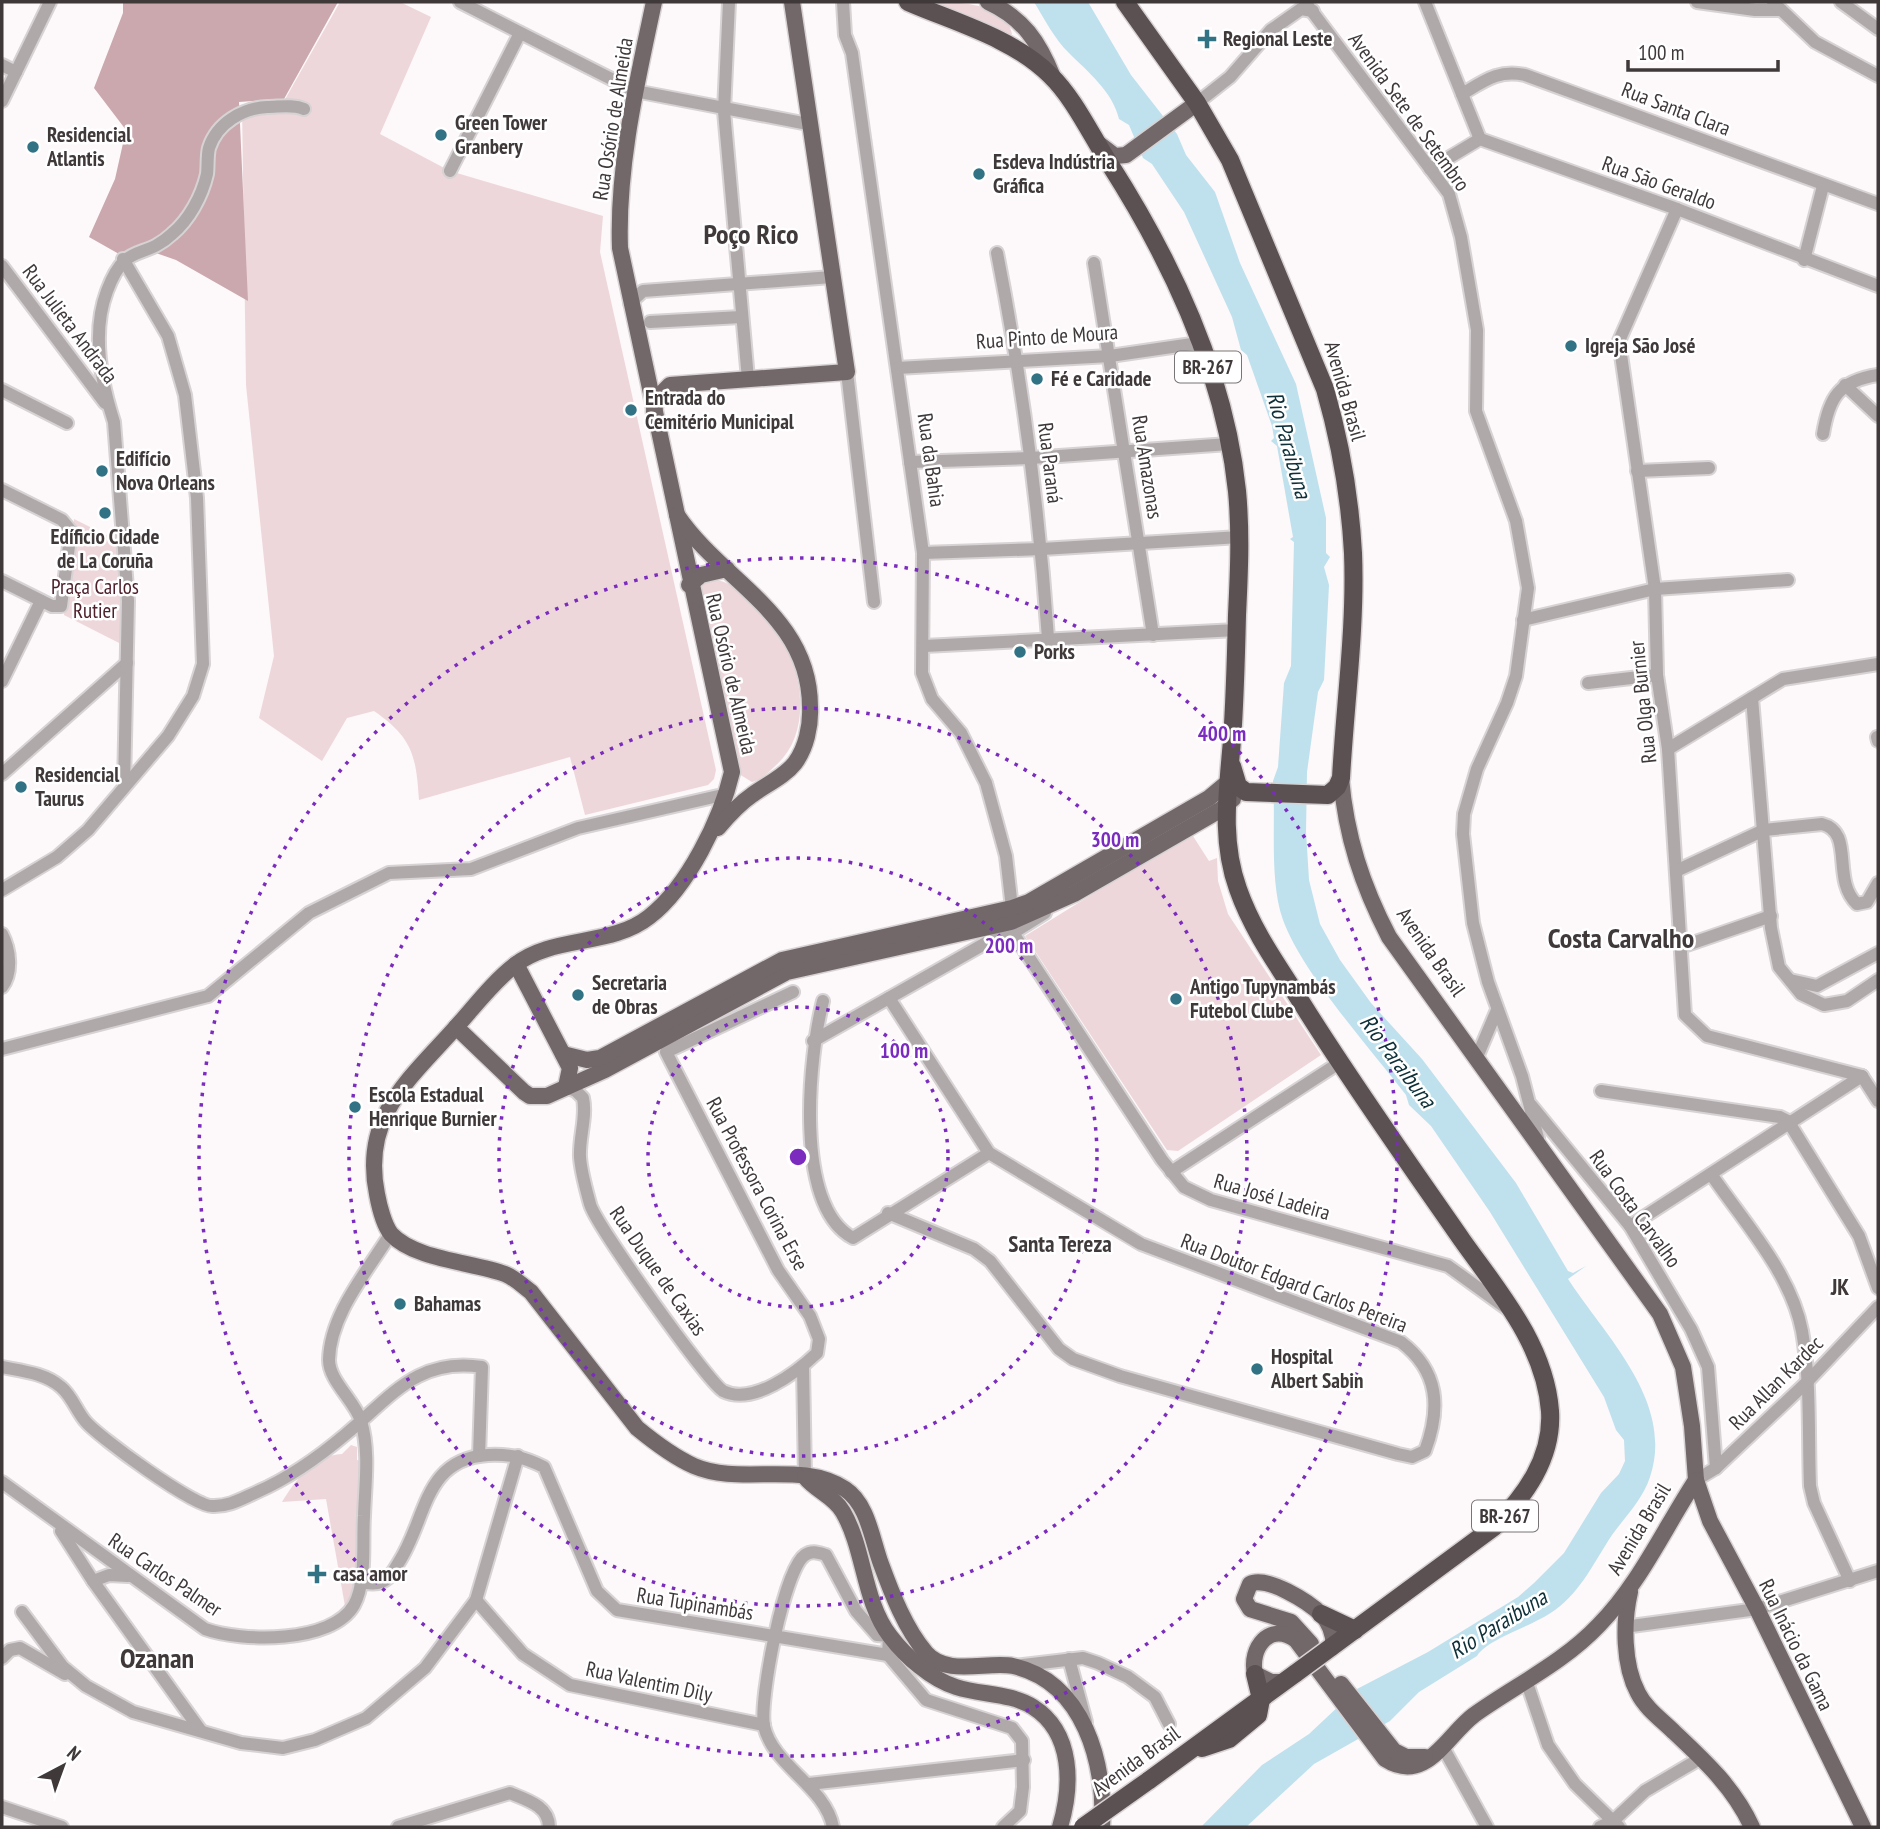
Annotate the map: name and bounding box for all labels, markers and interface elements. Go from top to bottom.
place label: Regional Leste [1223,25,1332,52]
street label: Avenida Sete de Setembro [1343,27,1476,196]
scale bar [1628,28,1778,72]
marker: Regional Leste [1197,29,1217,49]
street label: Rua Osório de Almeida [586,36,639,202]
text: 100 m [1638,39,1684,66]
street label: Rua Santa Clara [1618,75,1734,142]
place label: Green Tower Granbery [455,109,548,160]
place label: Residencial Atlantis [46,121,132,172]
marker: Green Tower Granbery [433,127,449,143]
marker: Residencial Atlantis [25,139,41,155]
place label: Esdeva Indústria Gráfica [993,148,1115,199]
street label: Rua São Geraldo [1599,149,1720,216]
marker: Esdeva Indústria Gráfica [971,166,987,182]
district label: Poço Rico [704,215,798,252]
street label: Rua Julieta Andrada [17,259,124,389]
street label: Rua Pinto de Moura [975,318,1119,355]
place label: Igreja São José [1585,332,1695,359]
street label: Avenida Brasil [1318,338,1373,444]
marker: Igreja São José [1563,338,1579,354]
road number: BR-267 [1175,352,1241,382]
place label: Fé e Caridade [1051,365,1151,392]
marker: Fé e Caridade [1029,371,1045,387]
place label: Entrada do Cemitério Municipal [645,384,795,435]
water label: Rio Paraibuna [1260,388,1319,503]
marker: Entrada do Cemitério Municipal [623,402,639,418]
street label: Rua da Bahia [912,411,951,509]
street label: Rua Amazonas [1126,413,1169,521]
street label: Rua Paraná [1032,421,1069,505]
place label: Edifício Nova Orleans [116,445,215,496]
marker: Edifício Nova Orleans [94,463,110,479]
marker: Edíficio Cidade de La Coruña [97,505,113,521]
place label: Edíficio Cidade de La Coruña [51,523,159,574]
park label: Praça Carlos Rutier [51,573,139,624]
street label: Rua Osório de Almeida [700,591,763,757]
place label: Porks [1034,638,1075,665]
street label: Rua Olga Burnier [1623,639,1662,765]
marker: Porks [1012,644,1028,660]
text: 400 m [1198,720,1246,747]
place label: Residencial Taurus [35,761,120,812]
marker: Residencial Taurus [13,779,29,795]
text: 300 m [1091,826,1139,853]
street label: Avenida Brasil [1391,902,1472,1001]
district label: Costa Carvalho [1548,919,1694,956]
text: 200 m [985,932,1033,959]
place label: Secretaria de Obras [592,969,667,1020]
place label: Antigo Tupynambás Futebol Clube [1189,973,1336,1024]
marker: Secretaria de Obras [570,987,586,1003]
marker: Antigo Tupynambás Futebol Clube [1168,991,1184,1007]
water label: Rio Paraibuna [1354,1008,1444,1115]
text: 100 m [880,1037,928,1064]
place label: Escola Estadual Henrique Burnier [369,1081,497,1132]
street label: Rua Professora Corina Erse [700,1093,815,1275]
marker: Escola Estadual Henrique Burnier [347,1099,363,1115]
street label: Rua Costa Carvalho [1584,1144,1687,1273]
centre of rings [786,1145,810,1169]
street label: Rua José Ladeira [1211,1167,1333,1226]
street label: Rua Duque de Caxias [604,1201,713,1341]
street label: Rua Doutor Edgard Carlos Pereira [1177,1227,1411,1338]
district label: Santa Tereza [1008,1229,1112,1258]
district label: JK [1830,1272,1849,1301]
place label: Bahamas [414,1290,481,1317]
marker: Bahamas [392,1296,408,1312]
street label: Rua Allan Kardec [1723,1329,1829,1435]
place label: Hospital Albert Sabin [1270,1343,1363,1394]
marker: Hospital Albert Sabin [1249,1361,1265,1377]
street label: Avenida Brasil [1601,1478,1677,1580]
road number: BR-267 [1472,1500,1538,1532]
street label: Rua Carlos Palmer [103,1527,227,1623]
place label: casa amor [333,1560,408,1587]
marker: casa amor [307,1564,327,1584]
street label: Rua Inácio da Gama [1753,1575,1840,1715]
street label: Rua Tupinambás [635,1581,755,1626]
water label: Rio Paraibuna [1444,1581,1553,1665]
district label: Ozanan [120,1639,194,1676]
street label: Rua Valentim Dily [583,1655,715,1708]
street label: Avenida Brasil [1086,1720,1185,1802]
north arrow [28,1731,98,1801]
text: N [62,1741,86,1766]

